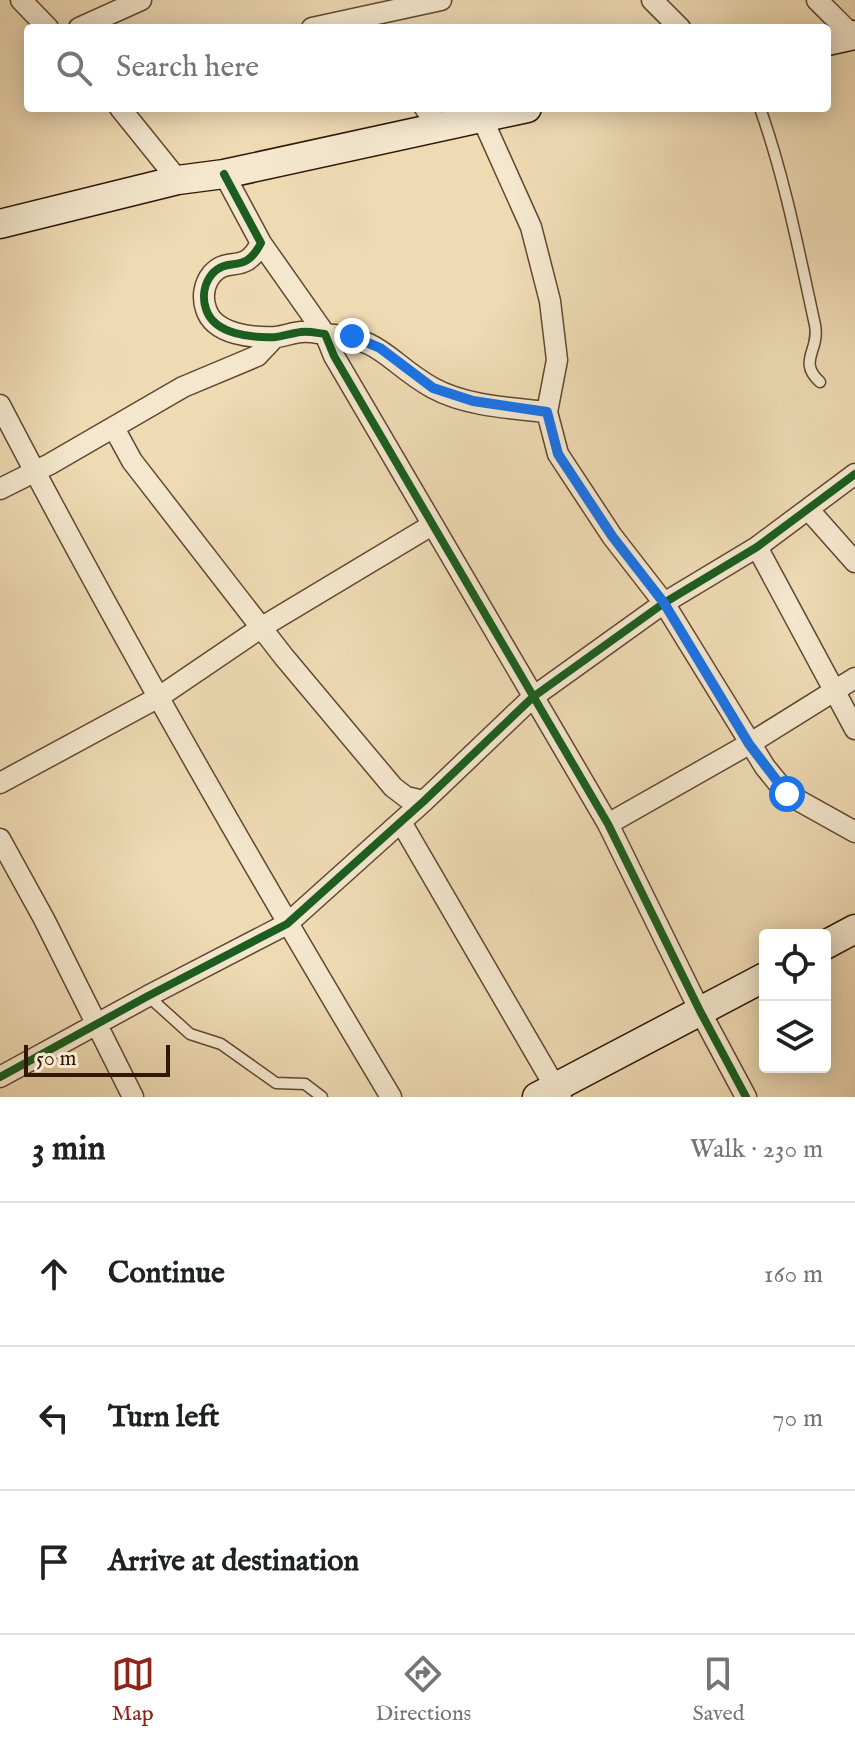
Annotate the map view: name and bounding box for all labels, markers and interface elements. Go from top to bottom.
search box [24,24,831,112]
icon: search [52,46,96,90]
text: Search here [116,49,259,87]
route end [334,318,370,354]
route start [769,776,805,812]
map controls [759,929,831,1073]
button: locate [759,929,831,1001]
button: layers [759,1001,831,1073]
scale bar [24,1041,170,1077]
text: 50 m [36,1045,77,1073]
text: 3 min [32,1128,106,1171]
text: Walk · 230 m [690,1133,823,1166]
icon: ahead [32,1252,76,1296]
text: Continue [108,1255,225,1293]
text: 160 m [764,1258,823,1291]
icon: left [32,1396,76,1440]
text: Turn left [108,1399,219,1437]
text: 70 m [772,1402,823,1435]
icon: arrive [32,1540,76,1584]
text: Arrive at destination [108,1543,359,1581]
tab: Map [111,1652,155,1728]
tab: Directions [376,1652,471,1728]
tab: Saved [692,1652,744,1728]

